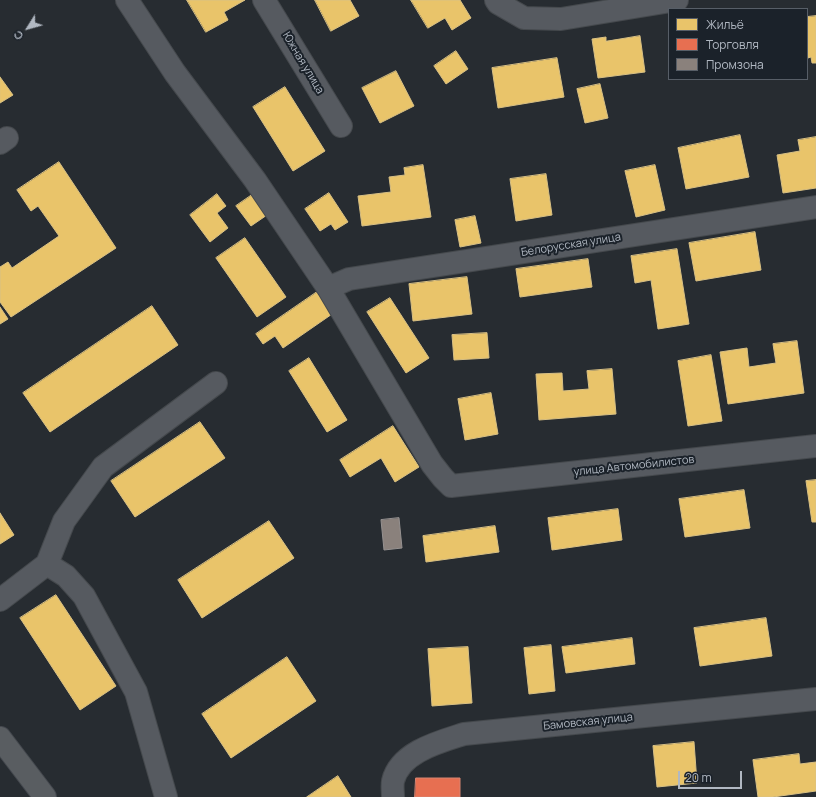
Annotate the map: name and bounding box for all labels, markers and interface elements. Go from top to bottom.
north arrow [8,8,48,48]
legend [668,8,808,80]
text: Жильё [706,16,744,33]
text: С [10,28,26,43]
street label: Южная улица [279,30,327,96]
text: Торговля [706,36,759,53]
text: Промзона [706,56,764,73]
street label: Белорусская улица [520,231,622,259]
street label: улица Автомобилистов [573,453,695,479]
street label: Бамовская улица [543,711,633,733]
scale bar [680,763,744,789]
text: 20 m [685,769,712,786]

